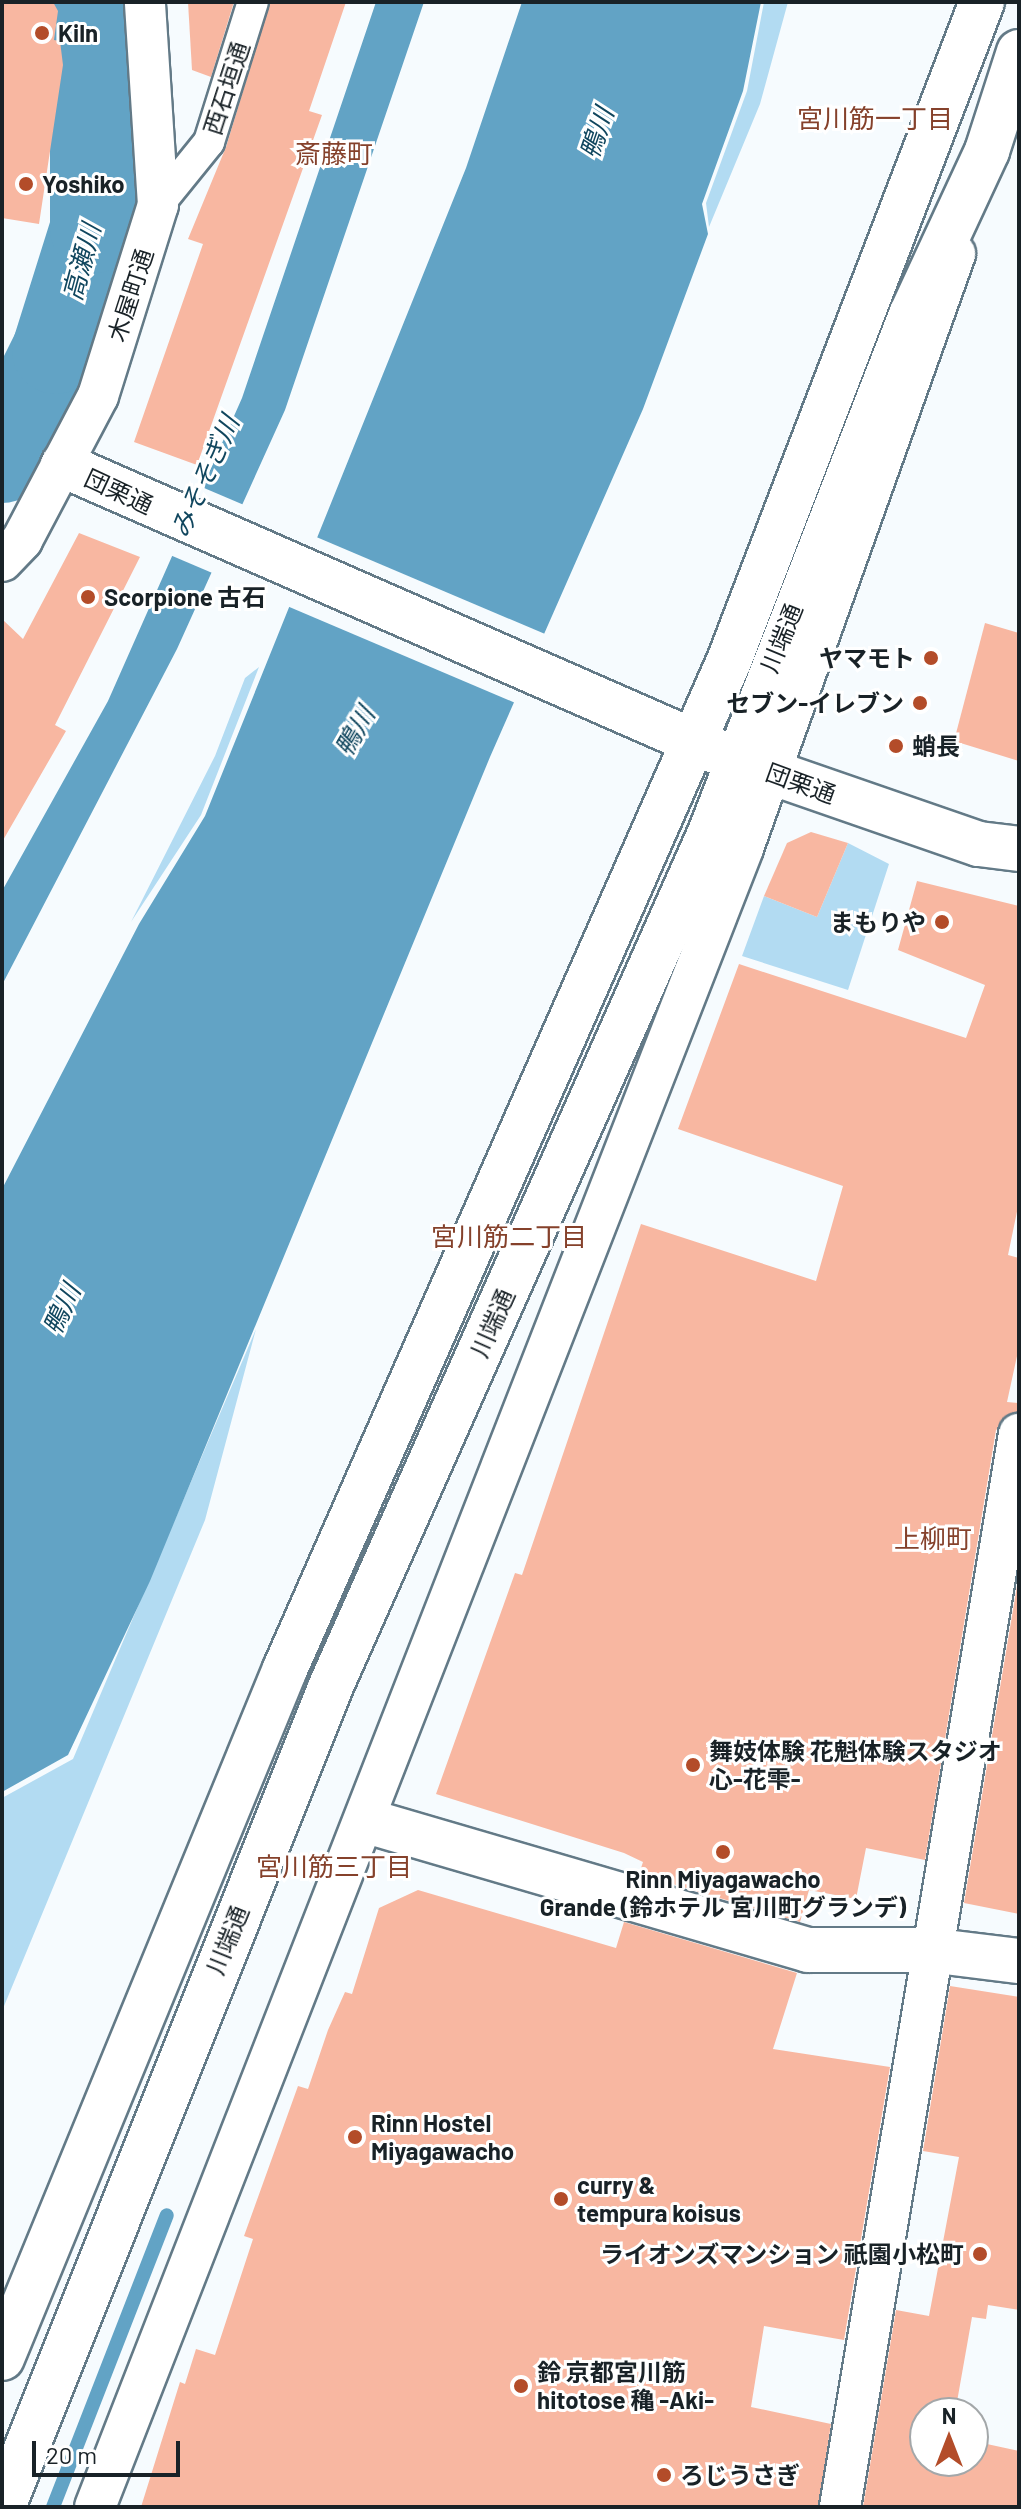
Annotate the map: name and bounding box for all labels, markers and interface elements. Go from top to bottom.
place label: Kiln [58,19,98,47]
marker: Kiln [33,24,51,42]
street label: 西石垣通 [197,38,255,138]
district label: 宮川筋一丁目 [797,102,953,134]
water label: 鴨川 [573,103,619,163]
district label: 斎藤町 [295,137,373,169]
place label: Yoshiko [42,170,125,198]
marker: Yoshiko [17,175,35,193]
water label: 高瀬川 [56,220,106,304]
street label: 木屋町通 [101,245,159,345]
water label: みそそぎ川 [163,410,245,542]
street label: 団栗通 [80,463,158,519]
place label: Scorpione 古石 [104,583,266,611]
marker: Scorpione 古石 [79,588,97,606]
street label: 川端通 [754,599,808,677]
place label: ヤマモト [819,644,915,672]
marker: ヤマモト [922,649,940,667]
place label: セブン-イレブン [726,689,904,717]
marker: セブン-イレブン [911,694,929,712]
water label: 鴨川 [327,701,381,761]
place label: 蛸長 [912,732,960,760]
marker: 蛸長 [887,737,905,755]
street label: 団栗通 [762,757,840,809]
place label: まもりや [830,908,926,936]
marker: まもりや [933,913,951,931]
district label: 宮川筋二丁目 [431,1220,587,1252]
water label: 鴨川 [36,1279,86,1339]
street label: 川端通 [464,1284,520,1362]
district label: 上柳町 [894,1522,972,1554]
place label: 舞妓体験 花魁体験スタジオ 心-花雫- [709,1737,1002,1793]
marker: 舞妓体験 花魁体験スタジオ 心-花雫- [684,1756,702,1774]
marker: Rinn Miyagawacho Grande (鈴ホテル 宮川町グランデ) [714,1843,732,1861]
district label: 宮川筋三丁目 [256,1850,412,1882]
place label: Rinn Miyagawacho Grande (鈴ホテル 宮川町グランデ) [540,1865,906,1921]
street label: 川端通 [200,1901,254,1979]
place label: Rinn Hostel Miyagawacho [371,2109,514,2165]
marker: Rinn Hostel Miyagawacho [346,2128,364,2146]
place label: curry & tempura koisus [577,2171,741,2227]
marker: curry & tempura koisus [552,2190,570,2208]
place label: ライオンズマンション 祇園小松町 [599,2240,964,2268]
marker: ライオンズマンション 祇園小松町 [971,2245,989,2263]
place label: 鈴 京都宮川筋 hitotose 穐 -Aki- [537,2358,714,2414]
marker: 鈴 京都宮川筋 hitotose 穐 -Aki- [512,2377,530,2395]
north arrow [909,2397,989,2477]
text: N [942,2402,956,2428]
scale bar [36,2425,184,2475]
text: 20 m [46,2440,97,2469]
place label: ろじうさぎ [680,2461,800,2489]
marker: ろじうさぎ [655,2466,673,2484]

